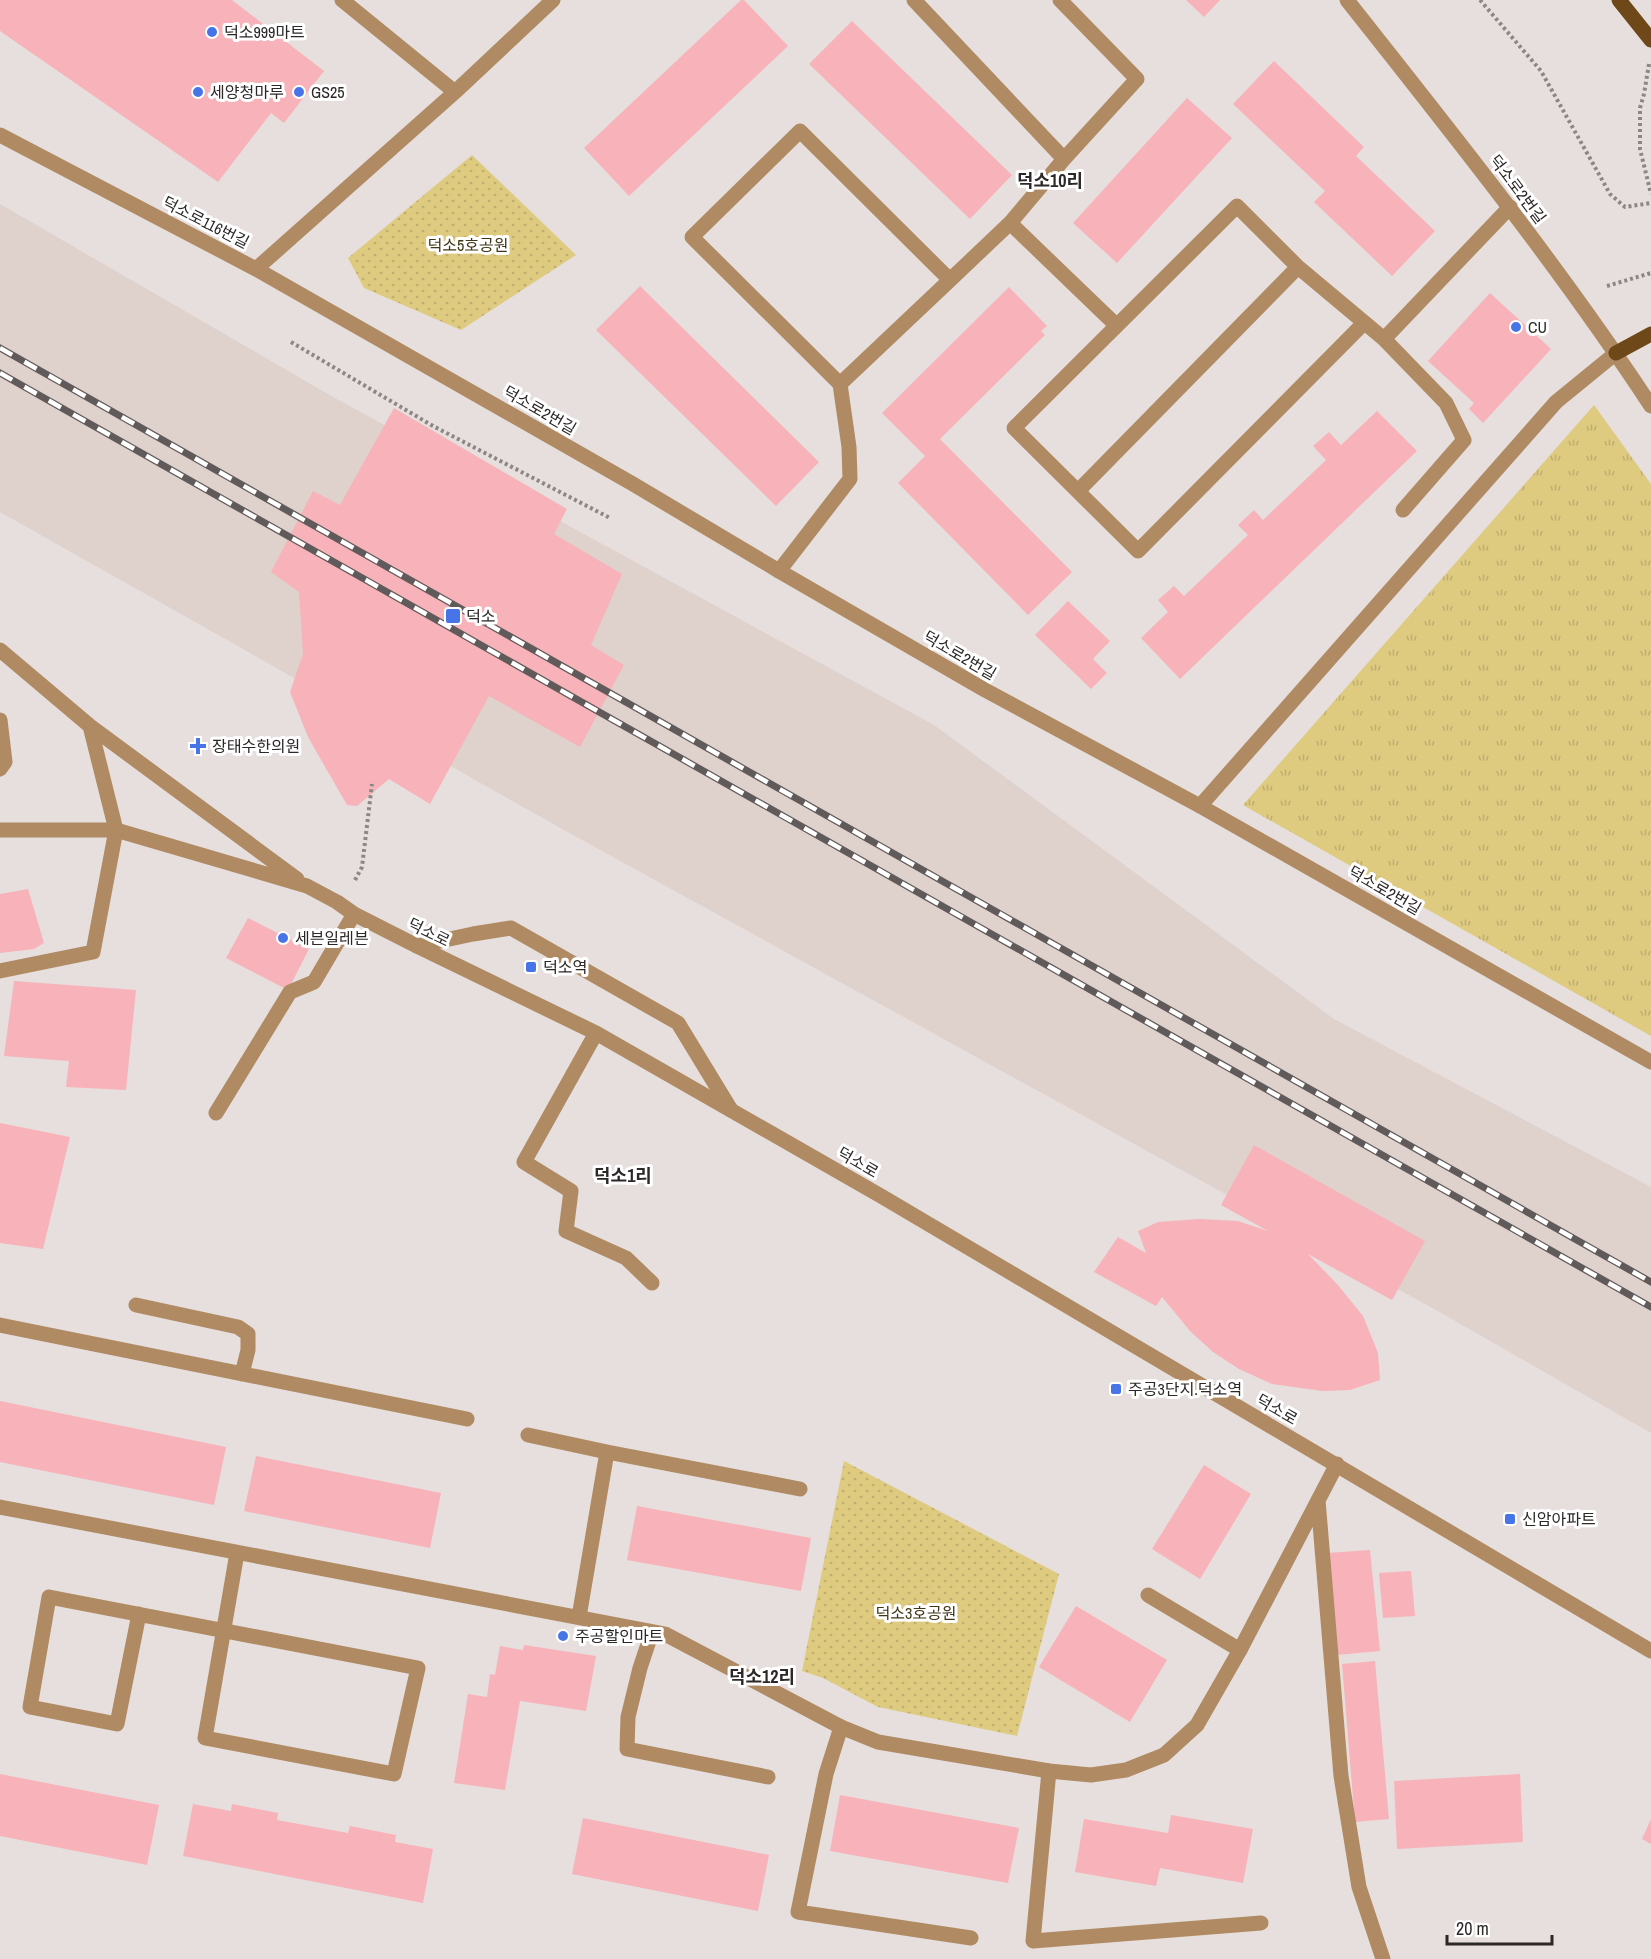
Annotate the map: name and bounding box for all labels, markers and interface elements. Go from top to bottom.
place label: 덕소999마트 [224,21,305,43]
marker: 덕소999마트 [205,25,219,39]
place label: 세양청마루 [210,81,284,103]
place label: GS25 [311,81,345,103]
marker: 세양청마루 [191,85,205,99]
marker: GS25 [292,85,306,99]
street label: 덕소로2번길 [1485,150,1551,228]
district label: 덕소10리 [1017,168,1083,193]
street label: 덕소로116번길 [159,191,253,253]
park label: 덕소5호공원 [428,234,508,256]
place label: CU [1528,316,1547,338]
marker: CU [1509,320,1523,334]
street label: 덕소로2번길 [499,380,581,440]
place label: 덕소 [466,605,495,627]
marker: 덕소 [444,607,462,625]
street label: 덕소로2번길 [919,625,1001,685]
place label: 장태수한의원 [212,735,300,757]
marker: 장태수한의원 [189,737,207,755]
street label: 덕소로2번길 [1344,860,1426,920]
street label: 덕소로 [404,912,454,952]
place label: 세븐일레븐 [295,927,369,949]
marker: 세븐일레븐 [276,931,290,945]
place label: 덕소역 [543,956,587,978]
marker: 덕소역 [524,960,538,974]
street label: 덕소로 [833,1141,883,1183]
district label: 덕소1리 [594,1163,652,1188]
place label: 주공3단지.덕소역 [1128,1378,1242,1400]
marker: 주공3단지.덕소역 [1109,1382,1123,1396]
street label: 덕소로 [1252,1388,1302,1430]
place label: 신암아파트 [1522,1508,1596,1530]
marker: 신암아파트 [1503,1512,1517,1526]
park label: 덕소3호공원 [876,1602,956,1624]
place label: 주공할인마트 [575,1625,663,1647]
marker: 주공할인마트 [556,1629,570,1643]
district label: 덕소12리 [729,1664,795,1689]
scale bar [1447,1908,1552,1946]
text: 20 m [1456,1916,1489,1941]

